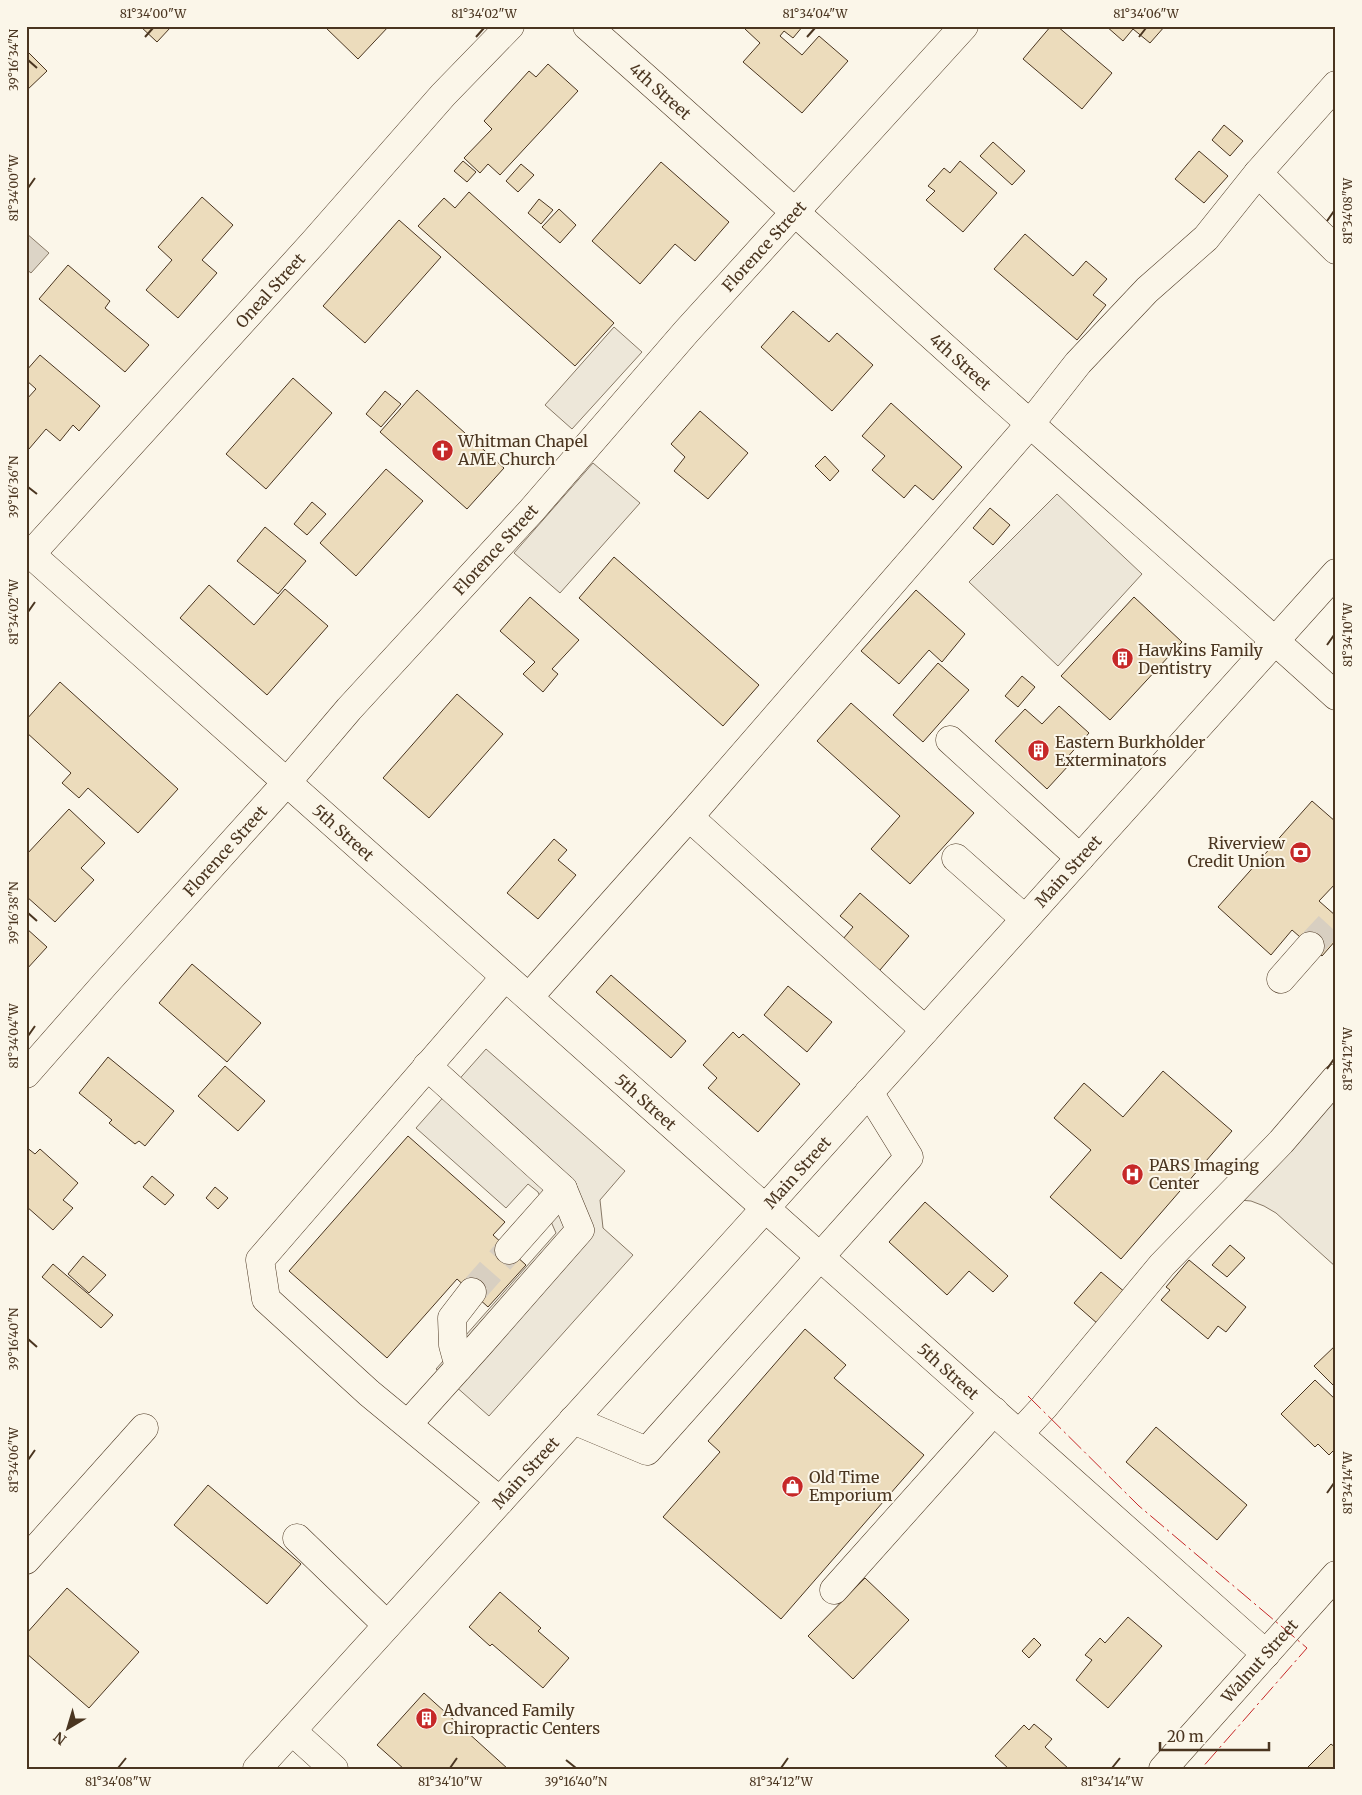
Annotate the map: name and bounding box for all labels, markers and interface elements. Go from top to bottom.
text: 81°34'00"W [120,6,187,21]
text: 81°34'02"W [451,6,518,21]
text: 81°34'04"W [783,6,849,21]
text: 81°34'06"W [1113,6,1180,21]
text: 39°16'34"N [6,28,21,91]
street label: 4th Street [625,58,696,124]
text: 81°34'00"W [6,154,21,221]
text: 81°34'08"W [1340,177,1355,244]
street label: Florence Street [718,196,811,296]
street label: Oneal Street [231,248,310,332]
street label: 4th Street [925,329,996,395]
place label: Whitman Chapel AME Church [457,431,588,469]
church icon: Whitman Chapel AME Church [430,438,454,462]
text: 39°16'36"N [6,455,21,518]
street label: Florence Street [449,500,543,599]
text: 81°34'02"W [6,578,21,645]
text: 81°34'10"W [1340,602,1355,667]
place label: Hawkins Family Dentistry [1138,640,1264,678]
building icon: Hawkins Family Dentistry [1110,647,1134,671]
place label: Eastern Burkholder Exterminators [1055,732,1206,770]
building icon: Eastern Burkholder Exterminators [1027,739,1051,763]
street label: 5th Street [309,800,379,866]
street label: Florence Street [179,801,272,901]
street label: Main Street [1031,830,1106,911]
place label: Riverview Credit Union [1187,833,1285,871]
bank icon: Riverview Credit Union [1289,840,1313,864]
text: 39°16'38"N [6,881,21,944]
text: 81°34'04"W [6,1002,21,1068]
text: 81°34'12"W [1340,1026,1355,1091]
street label: 5th Street [611,1069,681,1135]
street label: Main Street [760,1132,835,1212]
place label: PARS Imaging Center [1149,1155,1259,1193]
hospital icon: PARS Imaging Center [1121,1162,1145,1186]
text: 39°16'40"N [6,1307,21,1370]
street label: 5th Street [914,1339,984,1404]
text: 81°34'06"W [6,1426,21,1493]
street label: Main Street [488,1432,564,1513]
text: 81°34'14"W [1340,1451,1355,1514]
place label: Old Time Emporium [809,1467,892,1505]
shop icon: Old Time Emporium [781,1474,805,1498]
street label: Walnut Street [1216,1614,1302,1707]
place label: Advanced Family Chiropractic Centers [442,1700,600,1738]
north arrow [42,1702,92,1752]
building icon: Advanced Family Chiropractic Centers [415,1707,439,1731]
scale bar [1160,1720,1268,1752]
text: 20 m [1167,1727,1204,1746]
text: N [50,1728,70,1749]
text: 81°34'08"W [85,1774,152,1789]
text: 81°34'10"W [418,1774,483,1789]
text: 39°16'40"N [545,1774,608,1789]
text: 81°34'12"W [749,1774,814,1789]
text: 81°34'14"W [1081,1774,1144,1789]

